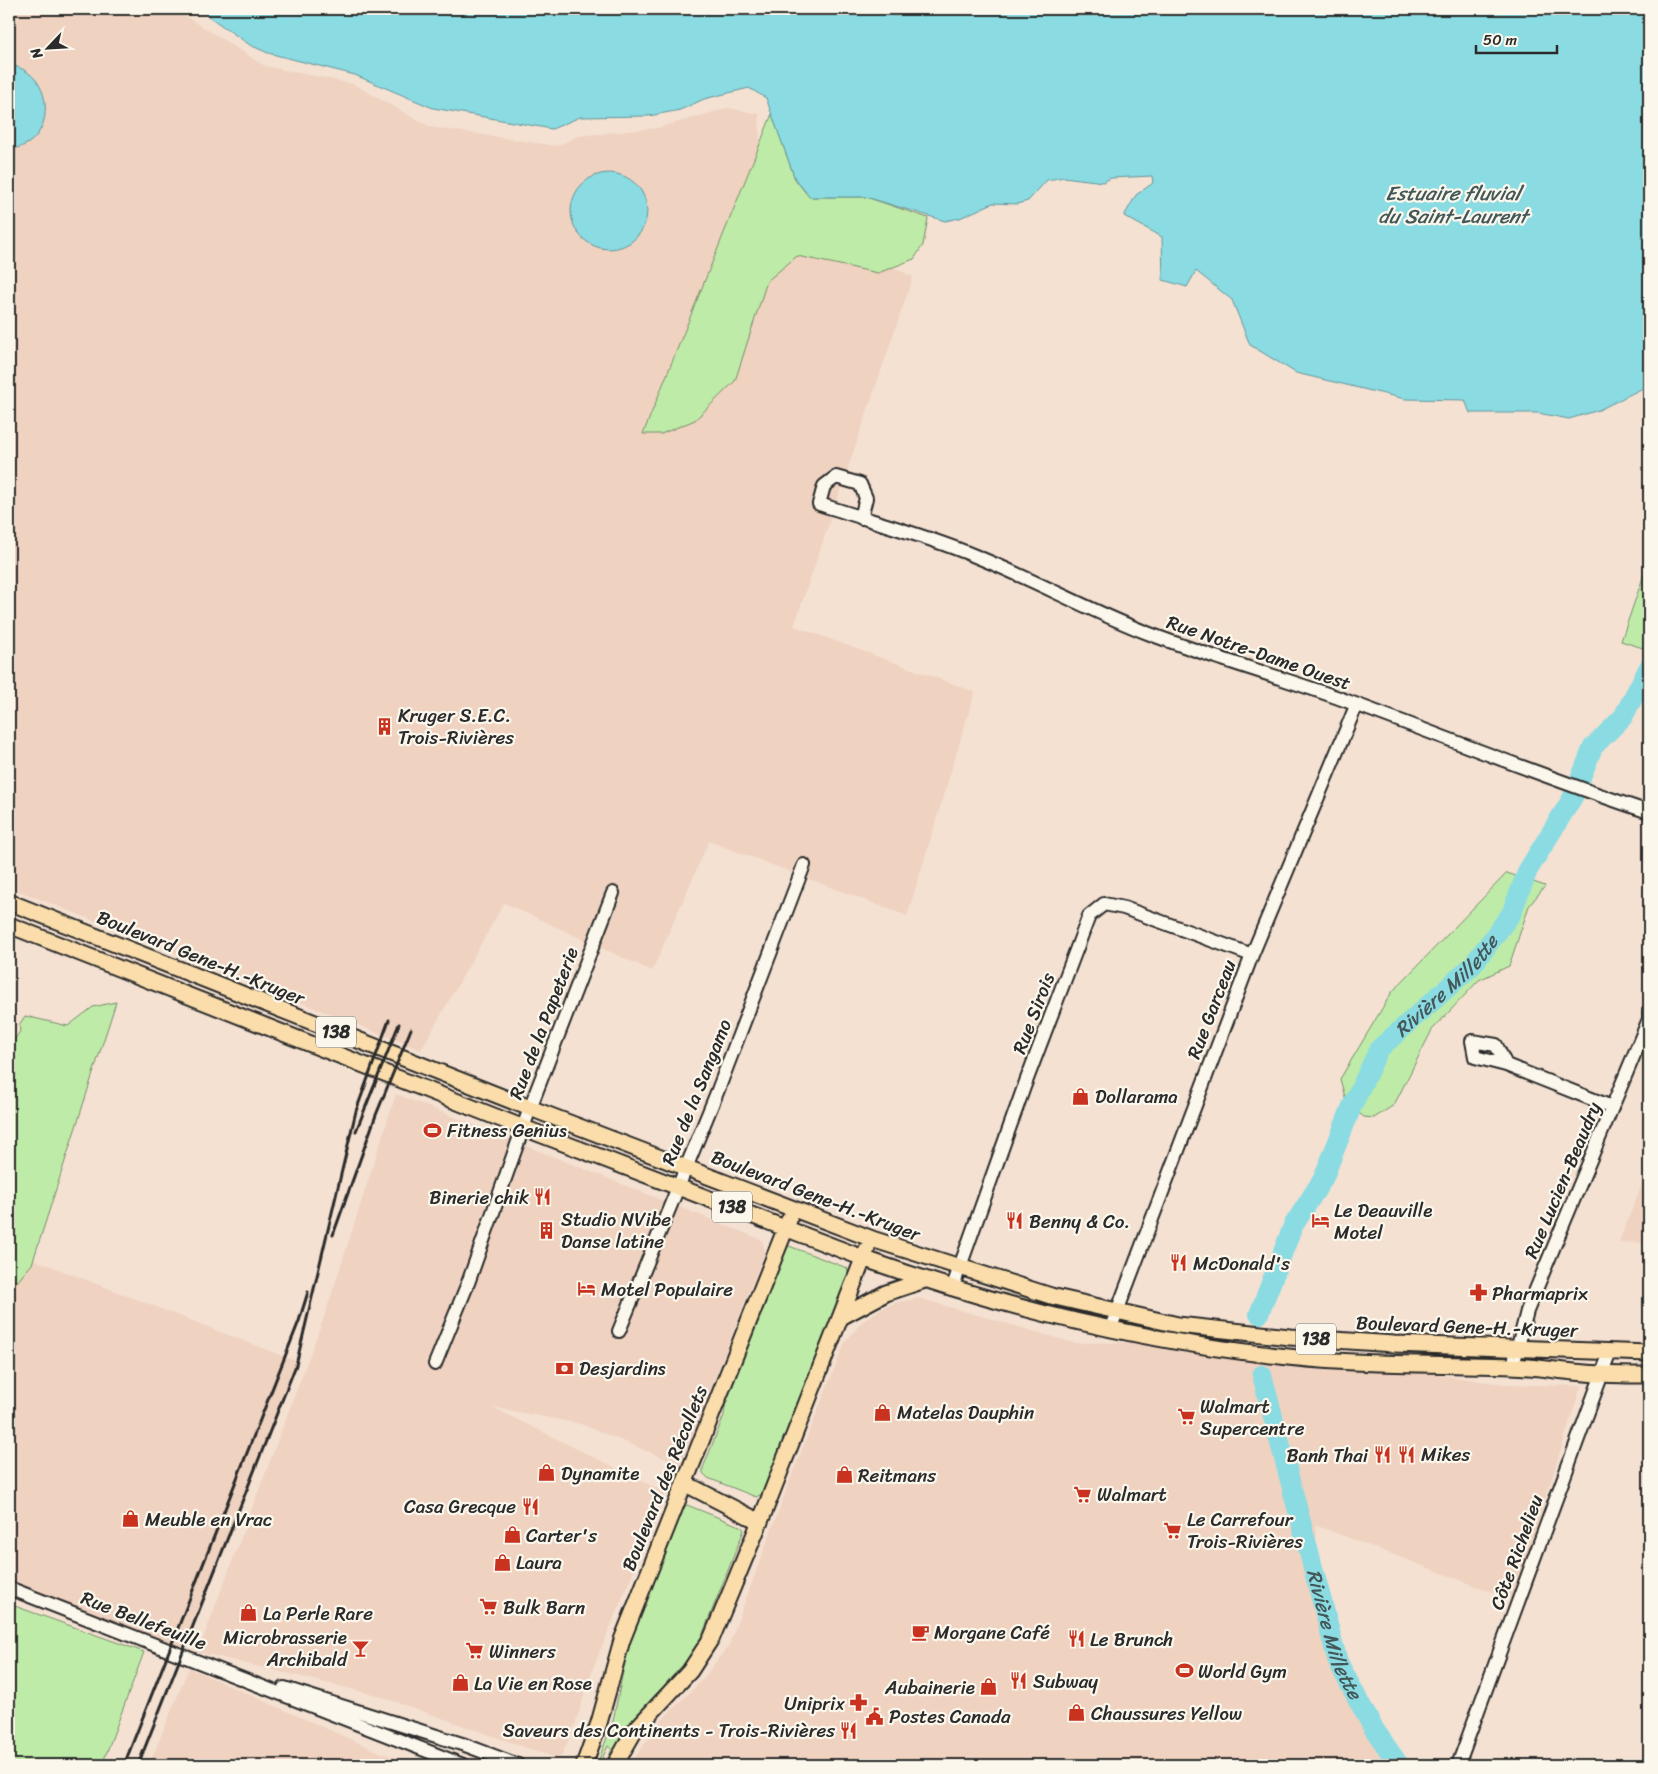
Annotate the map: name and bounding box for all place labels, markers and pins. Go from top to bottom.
place label: Kruger S.E.C. Trois-Rivières [398,699,514,754]
building icon: Kruger S.E.C. Trois-Rivières [374,716,394,736]
place label: Dollarama [1095,1080,1178,1113]
shop icon: Dollarama [1071,1086,1091,1106]
place label: Fitness Genius [447,1114,567,1147]
sports icon: Fitness Genius [423,1120,443,1140]
place label: Binerie chik [429,1181,529,1214]
restaurant icon: Binerie chik [533,1187,553,1207]
place label: Le Deauville Motel [1334,1194,1432,1249]
place label: Studio NVibe Danse latine [561,1203,671,1258]
place label: Benny & Co. [1029,1205,1130,1238]
restaurant icon: Benny & Co. [1005,1211,1025,1231]
hotel icon: Le Deauville Motel [1310,1211,1330,1231]
building icon: Studio NVibe Danse latine [537,1220,557,1240]
place label: McDonald's [1193,1247,1290,1280]
restaurant icon: McDonald's [1169,1253,1189,1273]
place label: Motel Populaire [601,1273,733,1306]
place label: Pharmaprix [1492,1277,1588,1310]
hotel icon: Motel Populaire [577,1279,597,1299]
pharmacy icon: Pharmaprix [1468,1283,1488,1303]
place label: Desjardins [579,1352,666,1385]
bank icon: Desjardins [555,1358,575,1378]
place label: Walmart Supercentre [1200,1390,1305,1445]
place label: Matelas Dauphin [897,1396,1034,1429]
shop icon: Matelas Dauphin [873,1402,893,1422]
supermarket icon: Walmart Supercentre [1176,1407,1196,1427]
place label: Mikes [1421,1438,1471,1471]
place label: Banh Thai [1287,1439,1369,1472]
restaurant icon: Mikes [1397,1444,1417,1464]
restaurant icon: Banh Thai [1372,1445,1392,1465]
place label: Dynamite [561,1457,639,1490]
place label: Reitmans [858,1459,936,1492]
shop icon: Dynamite [537,1463,557,1483]
shop icon: Reitmans [834,1465,854,1485]
place label: Walmart [1097,1478,1167,1511]
supermarket icon: Walmart [1073,1484,1093,1504]
place label: Casa Grecque [404,1490,516,1523]
restaurant icon: Casa Grecque [520,1496,540,1516]
place label: Meuble en Vrac [145,1503,272,1536]
place label: Le Carrefour Trois-Rivières [1187,1503,1303,1558]
shop icon: Meuble en Vrac [121,1509,141,1529]
place label: Carter's [526,1519,597,1552]
supermarket icon: Le Carrefour Trois-Rivières [1163,1520,1183,1540]
shop icon: Carter's [502,1525,522,1545]
place label: Laura [516,1546,562,1579]
shop icon: Laura [492,1552,512,1572]
place label: Bulk Barn [503,1591,585,1624]
place label: La Perle Rare [263,1597,373,1630]
supermarket icon: Bulk Barn [479,1597,499,1617]
shop icon: La Perle Rare [239,1603,259,1623]
place label: Morgane Café [934,1616,1050,1649]
place label: Microbrasserie Archibald [223,1621,349,1676]
cafe icon: Morgane Café [910,1622,930,1642]
place label: Le Brunch [1090,1623,1173,1656]
restaurant icon: Le Brunch [1066,1629,1086,1649]
place label: Winners [489,1635,556,1668]
bar icon: Microbrasserie Archibald [351,1638,371,1658]
supermarket icon: Winners [465,1641,485,1661]
place label: World Gym [1198,1655,1287,1688]
sports icon: World Gym [1174,1661,1194,1681]
place label: Subway [1033,1665,1098,1698]
place label: La Vie en Rose [474,1667,592,1700]
place label: Aubainerie [884,1671,975,1704]
restaurant icon: Subway [1009,1671,1029,1691]
shop icon: La Vie en Rose [450,1673,470,1693]
shop icon: Aubainerie [979,1677,999,1697]
place label: Uniprix [784,1687,845,1720]
pharmacy icon: Uniprix [849,1693,869,1713]
place label: Chaussures Yellow [1091,1697,1242,1730]
place label: Postes Canada [889,1700,1011,1733]
shop icon: Chaussures Yellow [1067,1703,1087,1723]
public building icon: Postes Canada [865,1706,885,1726]
place label: Saveurs des Continents - Trois-Rivières [503,1714,835,1747]
restaurant icon: Saveurs des Continents - Trois-Rivières [839,1720,859,1740]

